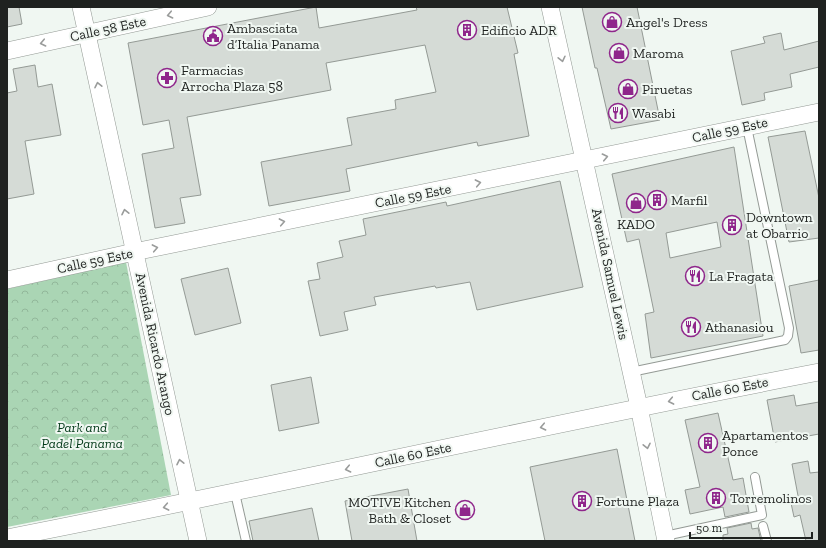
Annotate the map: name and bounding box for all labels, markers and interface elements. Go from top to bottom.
one-way arrow [167,11,173,19]
shop icon: Angel's Dress [601,11,623,33]
street label: Calle 58 Este [69,13,148,45]
place label: Angel's Dress [626,14,708,31]
building icon: Edificio ADR [456,19,478,41]
place label: Ambasciata d’Italia Panama [227,20,320,53]
place label: Edificio ADR [481,22,557,39]
public building icon: Ambasciata d’Italia Panama [202,25,224,47]
one-way arrow [40,39,46,47]
shop icon: Maroma [608,42,630,64]
place label: Maroma [633,45,684,62]
one-way arrow [557,55,566,62]
place label: Farmacias Arrocha Plaza 58 [181,62,283,95]
pharmacy icon: Farmacias Arrocha Plaza 58 [156,67,178,89]
shop icon: Piruetas [617,78,639,100]
place label: Piruetas [642,81,692,98]
one-way arrow [94,82,102,88]
restaurant icon: Wasabi [607,102,629,124]
place label: Wasabi [632,105,676,122]
street label: Calle 59 Este [691,114,770,146]
one-way arrow [602,153,609,161]
one-way arrow [475,179,481,187]
street label: Calle 59 Este [374,180,453,212]
building icon: Marfil [646,189,668,211]
shop icon: KADO [625,192,647,214]
place label: Marfil [671,192,708,209]
street label: Avenida Samuel Lewis [588,207,632,341]
one-way arrow [122,209,130,215]
place label: Downtown at Obarrio [746,209,813,242]
building icon: Downtown at Obarrio [721,214,743,236]
place label: KADO [617,216,655,233]
one-way arrow [279,219,285,227]
one-way arrow [151,244,158,253]
street label: Calle 59 Este [56,245,135,277]
restaurant icon: La Fragata [684,265,706,287]
place label: La Fragata [709,268,774,285]
street label: Avenida Ricardo Arango [132,271,178,417]
restaurant icon: Athanasiou [680,316,702,338]
place label: Athanasiou [705,319,774,336]
street label: Calle 60 Este [690,373,770,405]
one-way arrow [668,396,674,404]
park label: Park and Padel Panama [41,419,123,452]
one-way arrow [540,422,547,430]
place label: Apartamentos Ponce [722,427,809,460]
building icon: Apartamentos Ponce [697,432,719,454]
street label: Calle 60 Este [373,439,453,471]
one-way arrow [642,442,650,449]
one-way arrow [177,459,185,465]
one-way arrow [345,464,351,472]
building icon: Torremolinos [705,487,727,509]
building icon: Fortune Plaza [571,490,593,512]
place label: Torremolinos [730,490,812,507]
place label: Fortune Plaza [596,493,679,510]
place label: MOTIVE Kitchen Bath & Closet [348,494,452,527]
shop icon: MOTIVE Kitchen Bath & Closet [454,499,476,521]
one-way arrow [163,502,169,511]
scale bar [690,514,812,540]
text: 50 m [696,521,723,535]

